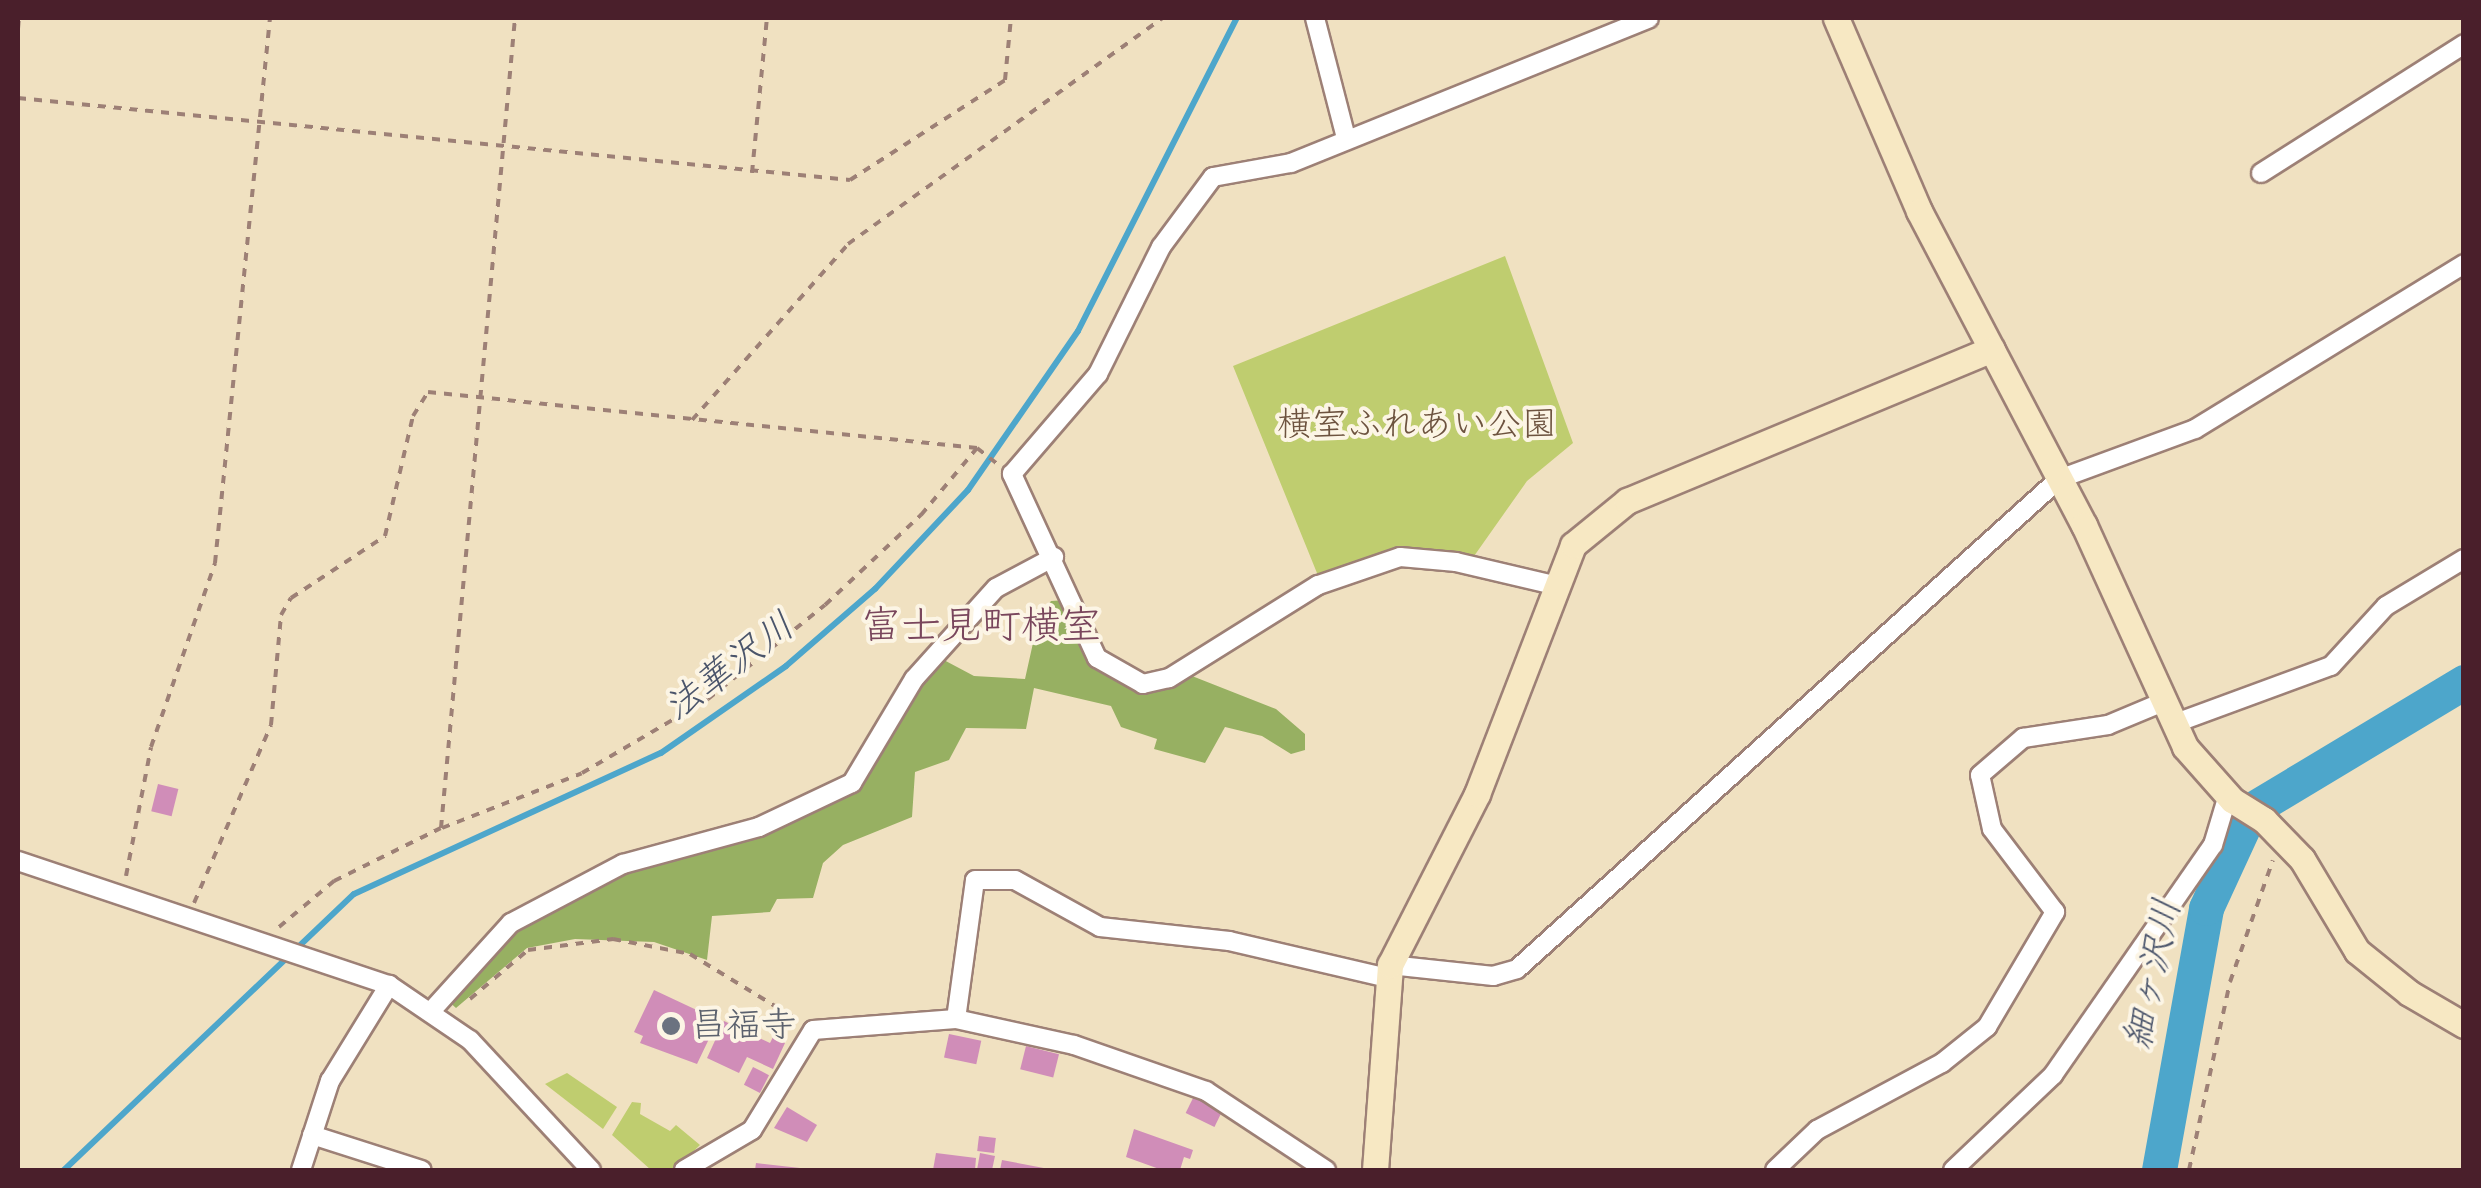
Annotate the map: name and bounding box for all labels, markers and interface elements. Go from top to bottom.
park label: 横室ふれあい公園 [1277,404,1557,446]
district label: 富士見町横室 [861,603,1101,651]
water label: 法華沢川 [656,604,804,732]
water label: 細ヶ沢川 [2116,895,2192,1053]
place label: 昌福寺 [691,1005,796,1047]
marker: 昌福寺 [660,1015,682,1037]

